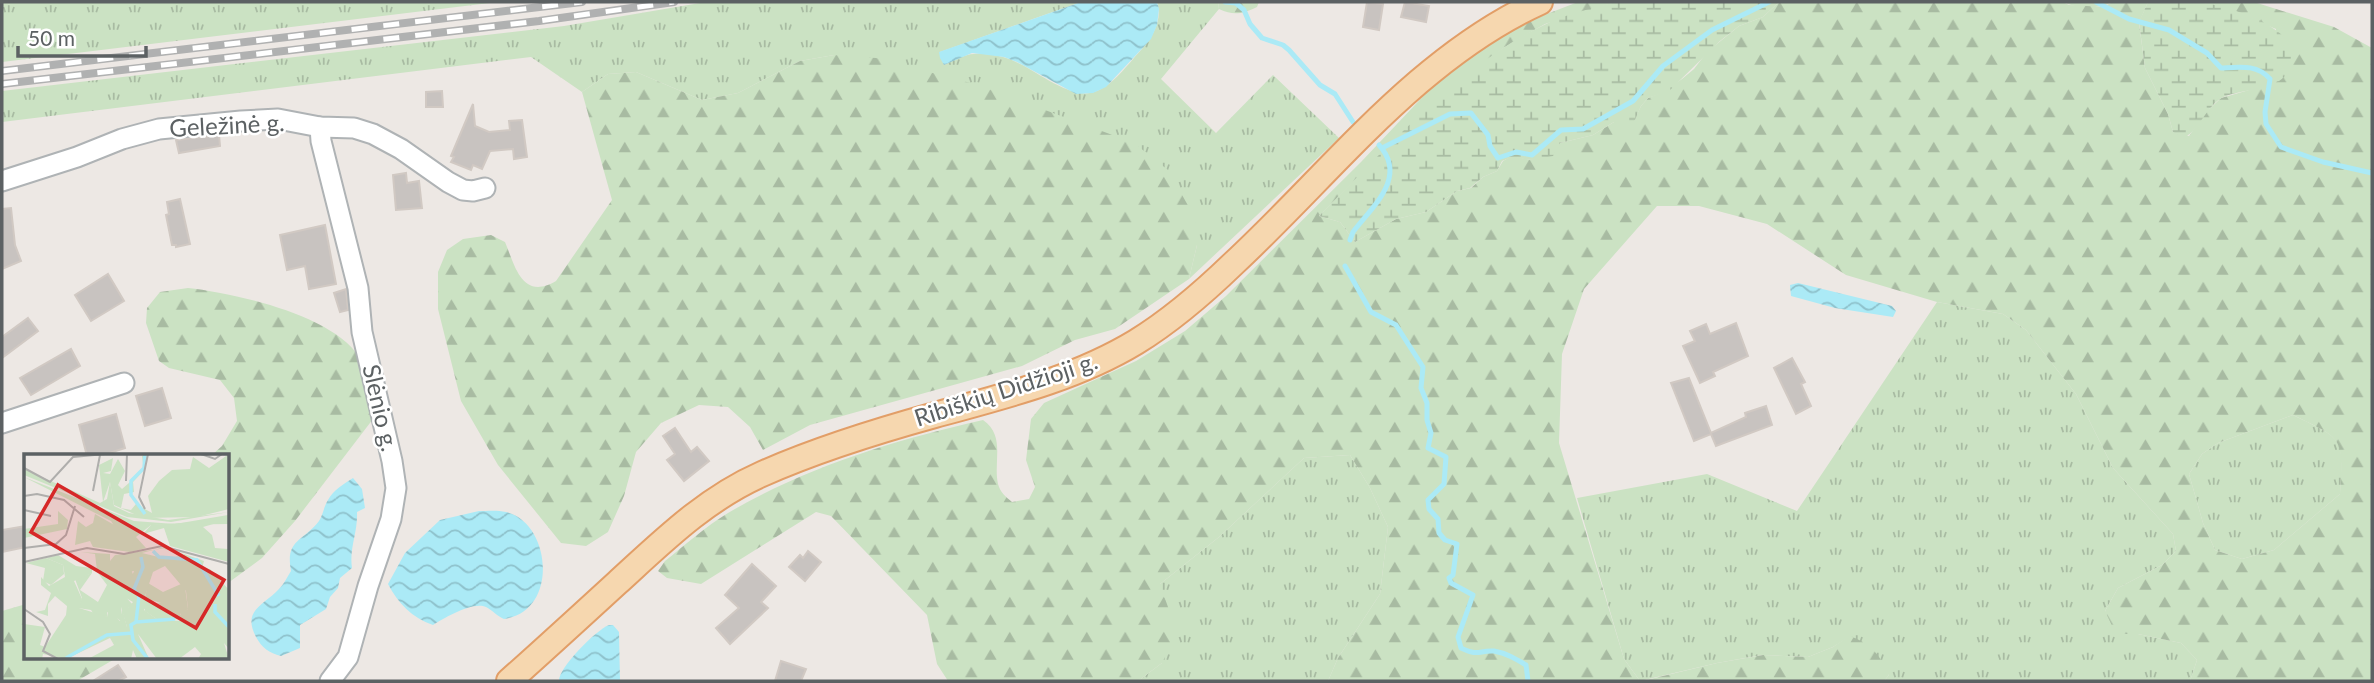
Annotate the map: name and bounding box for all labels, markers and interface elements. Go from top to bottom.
scale bar [18,14,145,58]
text: 50 m [28,25,75,50]
street label: Geležinė g. [169,107,285,142]
street label: Ribiškių Didžioji g. [910,345,1101,432]
street label: Slėnio g. [357,361,406,454]
inset map [24,454,229,658]

